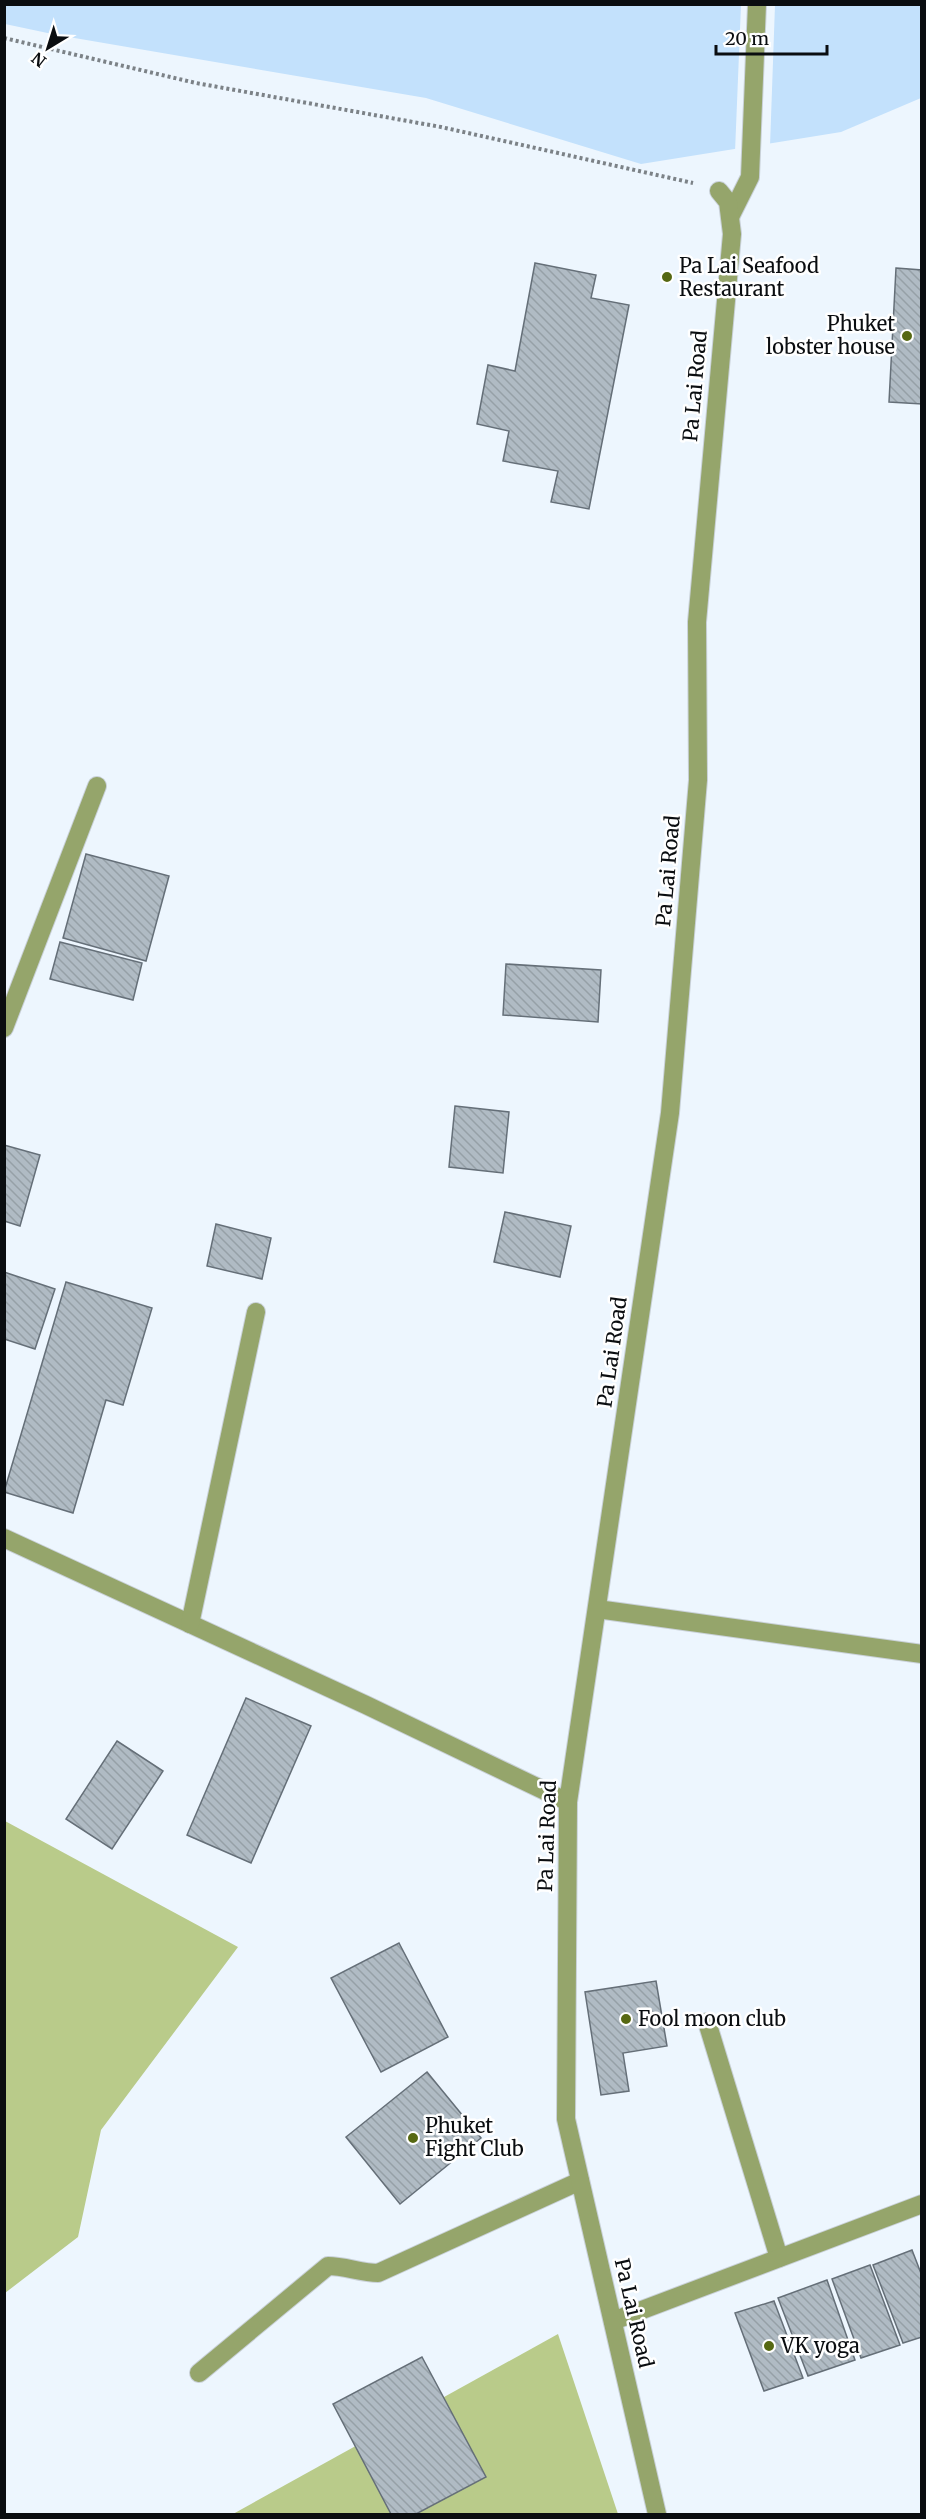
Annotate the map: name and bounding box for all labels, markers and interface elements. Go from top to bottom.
north arrow [18,18,78,78]
scale bar [716,18,827,56]
text: 20 m [725,27,769,50]
text: N [27,48,50,72]
place label: Pa Lai Seafood Restaurant [679,253,819,301]
marker: Pa Lai Seafood Restaurant [660,270,674,284]
place label: Phuket lobster house [766,311,895,359]
street label: Pa Lai Road [677,329,712,443]
marker: Phuket lobster house [900,329,914,343]
street label: Pa Lai Road [650,814,685,928]
street label: Pa Lai Road [591,1295,632,1409]
street label: Pa Lai Road [532,1780,561,1892]
place label: Fool moon club [638,2006,786,2031]
marker: Fool moon club [619,2012,633,2026]
place label: Phuket Fight Club [425,2113,524,2161]
marker: Phuket Fight Club [406,2131,420,2145]
street label: Pa Lai Road [610,2256,659,2370]
place label: VK yoga [780,2333,860,2358]
marker: VK yoga [762,2339,776,2353]

